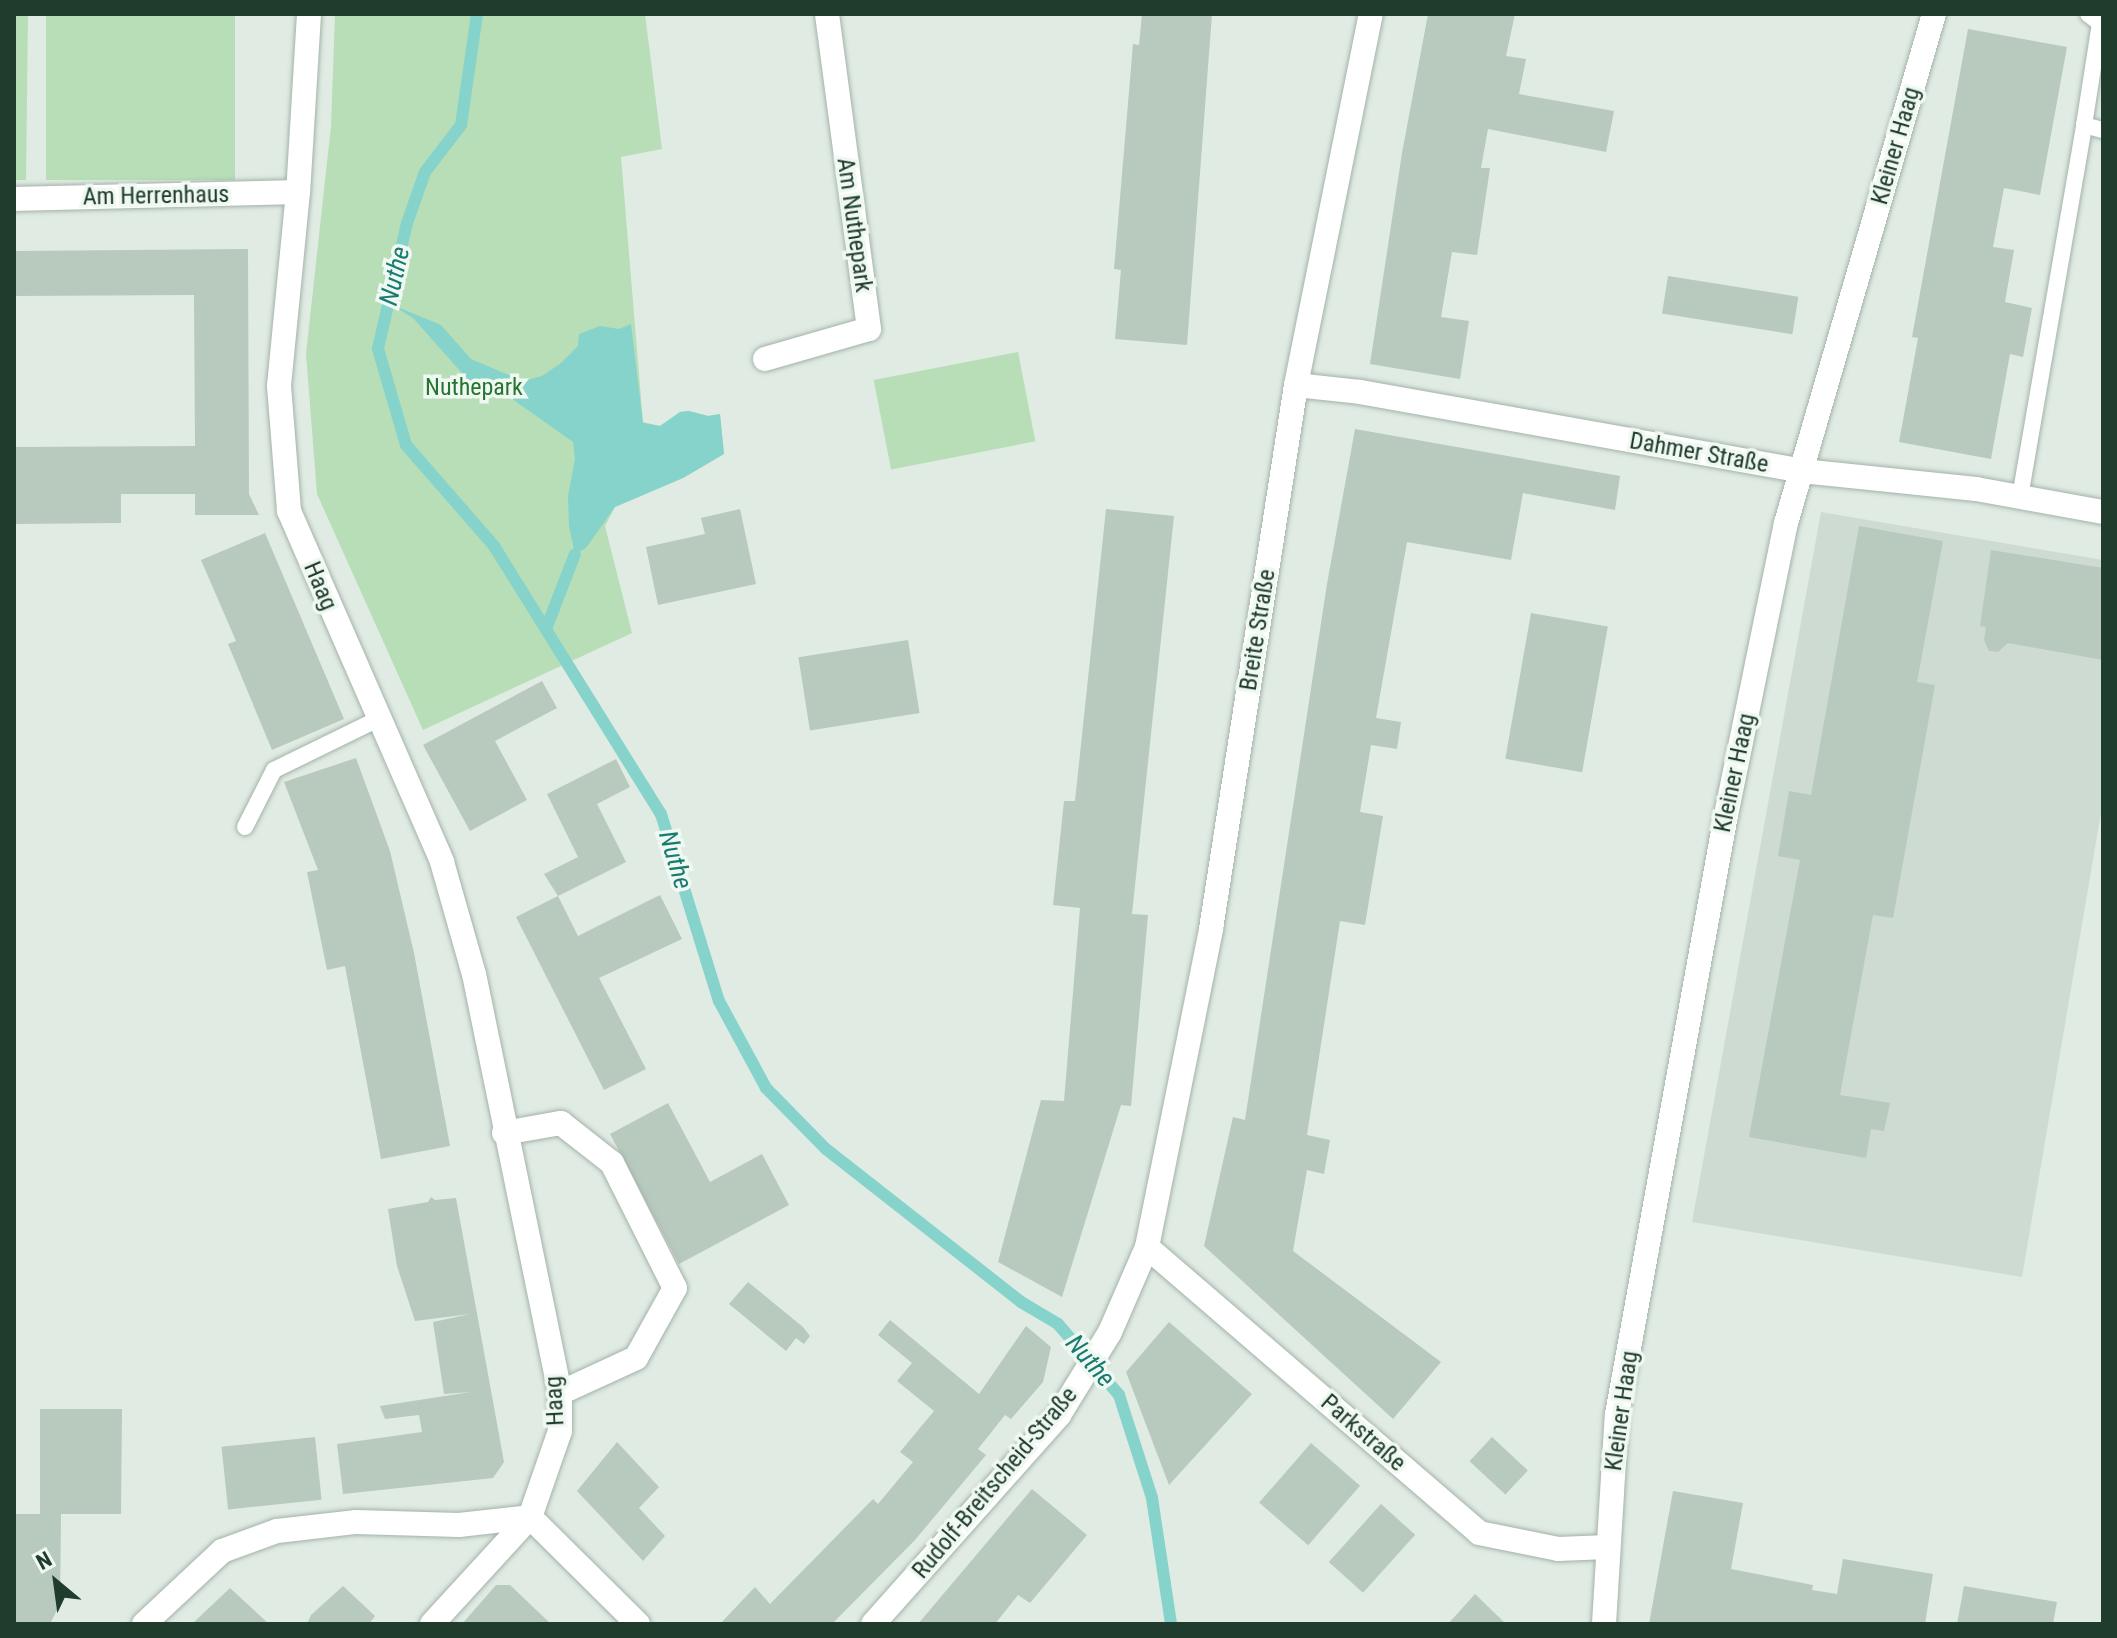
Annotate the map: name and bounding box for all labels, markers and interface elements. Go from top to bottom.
street label: Kleiner Haag [1866,84,1926,208]
street label: Am Nuthepark [830,156,878,294]
street label: Am Herrenhaus [83,180,229,212]
water label: Nuthe [373,244,417,308]
park label: Nuthepark [425,374,523,402]
street label: Dahmer Straße [1627,427,1771,479]
street label: Haag [297,557,343,615]
street label: Breite Straße [1234,567,1282,693]
street label: Kleiner Haag [1708,711,1762,835]
water label: Nuthe [651,827,699,893]
water label: Nuthe [1059,1328,1121,1394]
street label: Kleiner Haag [1599,1349,1645,1473]
street label: Haag [539,1375,571,1427]
street label: Rudolf-Breitscheid-Straße [906,1381,1084,1585]
street label: Parkstraße [1315,1388,1411,1478]
north arrow [16,1542,96,1622]
text: N [32,1546,56,1575]

